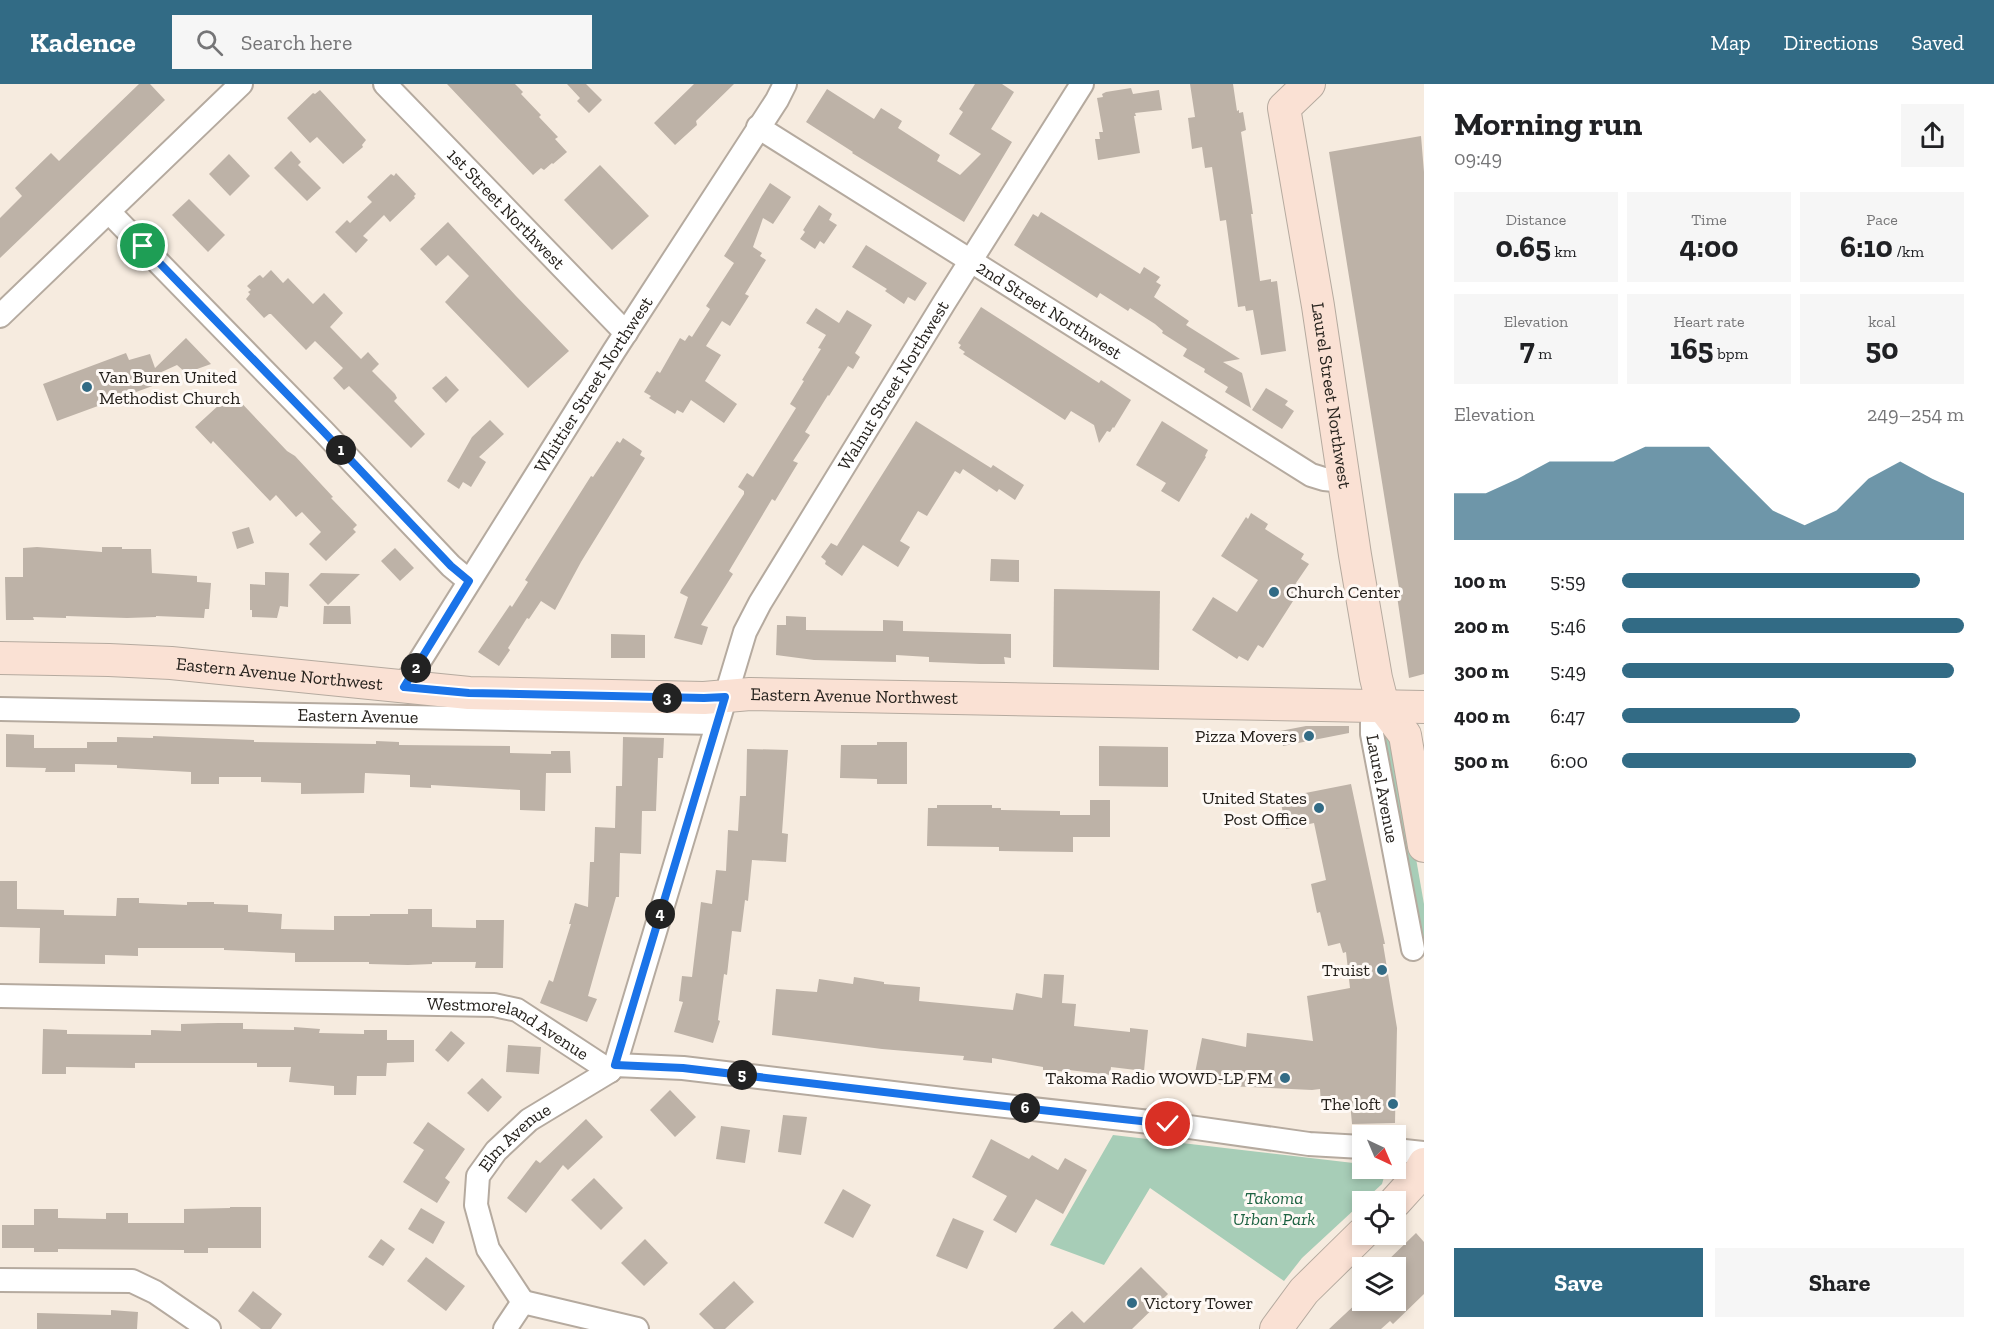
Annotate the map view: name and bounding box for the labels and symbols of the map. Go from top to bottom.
street label: 1st Street Northwest [442,144,570,274]
pin [117,220,168,271]
street label: 2nd Street Northwest [972,256,1126,364]
street label: Whittier Street Northwest [529,292,658,477]
street label: Walnut Street Northwest [833,296,954,474]
street label: Laurel Street Northwest [1307,301,1356,490]
place label: Van Buren United Methodist Church [98,366,240,409]
marker: Van Buren United Methodist Church [80,380,94,394]
pin: 1 [326,435,356,465]
place label: Church Center [1286,581,1401,603]
marker: Church Center [1267,585,1281,599]
street label: Eastern Avenue Northwest [175,653,384,695]
pin: 2 [401,653,431,683]
pin: 3 [652,683,682,713]
street label: Eastern Avenue Northwest [750,683,959,709]
street label: Eastern Avenue [297,704,419,728]
place label: Pizza Movers [1195,725,1297,747]
marker: Pizza Movers [1302,729,1316,743]
street label: Laurel Avenue [1361,733,1404,845]
place label: United States Post Office [1202,787,1307,830]
marker: United States Post Office [1312,801,1326,815]
pin: 4 [645,899,675,929]
place label: Truist [1322,959,1370,981]
marker: Truist [1375,963,1389,977]
street label: Westmoreland Avenue [427,993,593,1065]
pin: 5 [727,1060,757,1090]
place label: Takoma Radio WOWD-LP FM [1045,1067,1273,1089]
marker: Takoma Radio WOWD-LP FM [1278,1071,1292,1085]
pin: 6 [1010,1093,1040,1123]
place label: The loft [1321,1093,1381,1115]
marker: The loft [1386,1097,1400,1111]
street label: Elm Avenue [474,1098,555,1176]
pin [1142,1098,1193,1149]
north arrow [1352,1125,1406,1179]
park label: Takoma Urban Park [1233,1187,1315,1230]
place label: Victory Tower [1143,1292,1253,1314]
marker: Victory Tower [1125,1296,1139,1310]

